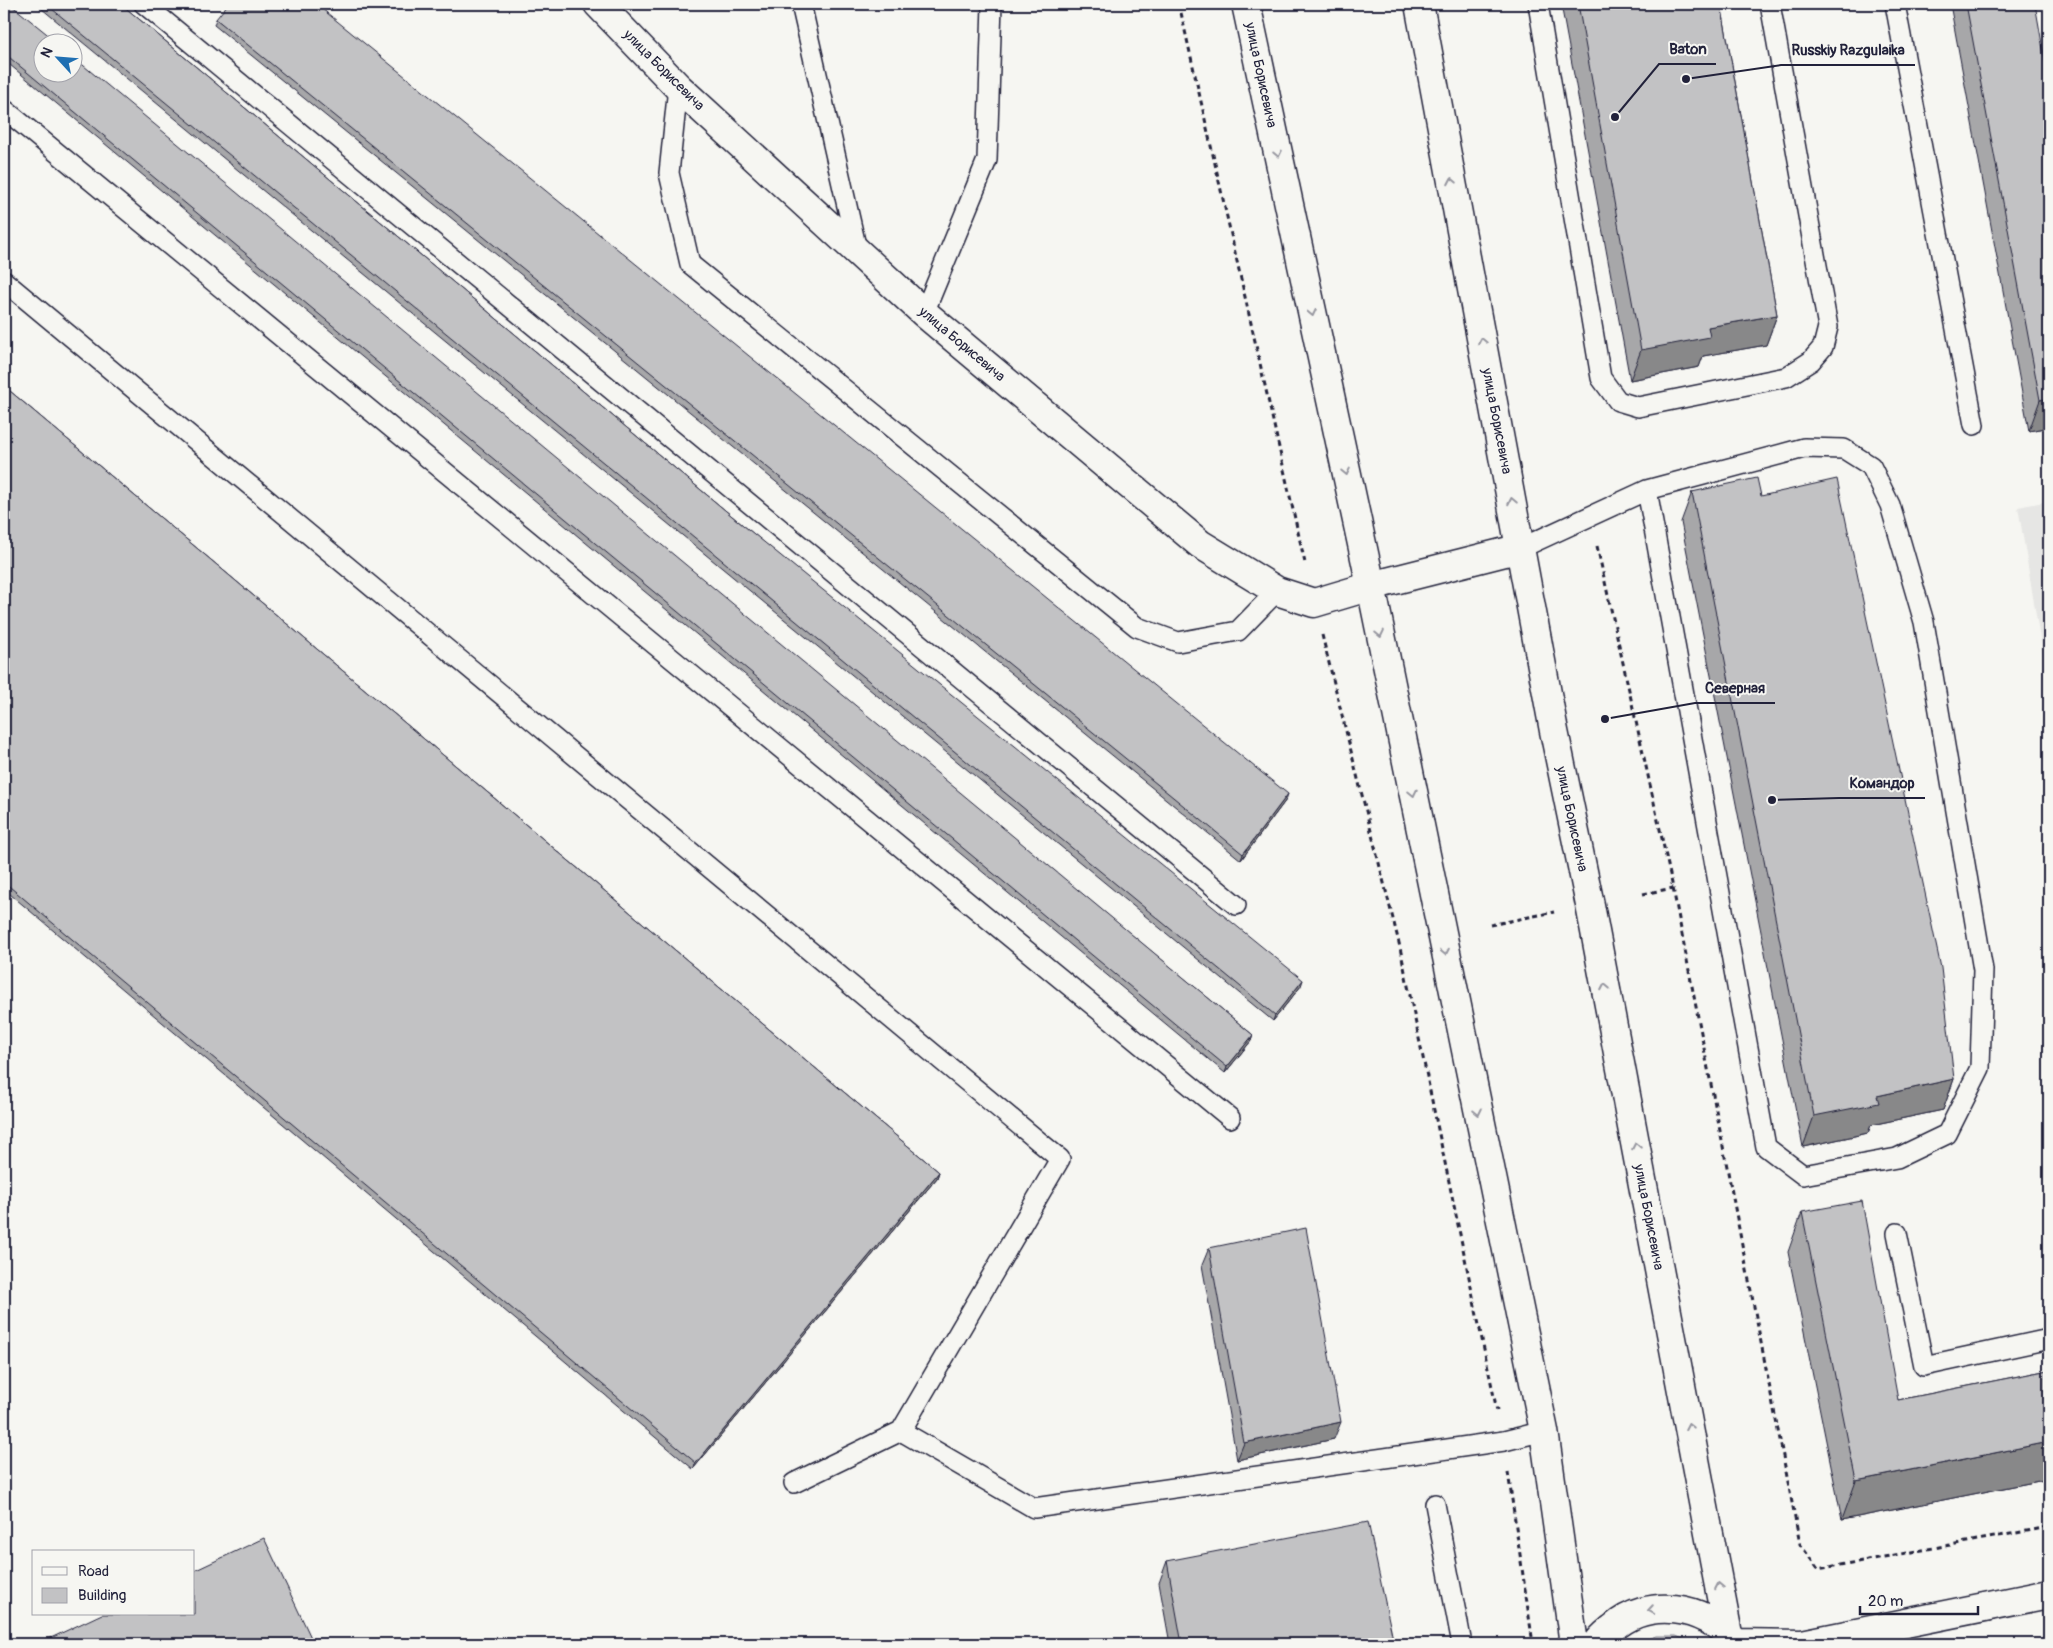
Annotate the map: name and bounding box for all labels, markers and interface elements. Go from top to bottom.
street label: улица Борисевича [1241,20,1280,129]
street label: улица Борисевича [619,25,708,114]
north arrow [32,32,82,82]
callout: Baton [1659,34,1716,64]
callout: Russkiy Razgulaika [1781,35,1915,65]
text: Baton [1669,40,1707,59]
text: Russkiy Razgulaika [1791,41,1905,60]
text: N [37,45,56,61]
one-way arrow [1273,150,1283,159]
one-way arrow [1448,177,1458,185]
street label: улица Борисевича [915,302,1009,385]
one-way arrow [1306,309,1317,317]
one-way arrow [1477,336,1488,345]
street label: улица Борисевича [1478,366,1516,475]
one-way arrow [1340,468,1351,476]
one-way arrow [1507,496,1517,505]
one-way arrow [1375,630,1385,638]
callout: Северная [1695,673,1775,703]
text: Северная [1705,679,1765,698]
street label: улица Борисевича [1552,764,1591,873]
callout: Командор [1839,768,1925,798]
text: Командор [1849,774,1915,793]
one-way arrow [1407,789,1418,798]
one-way arrow [1440,948,1450,957]
one-way arrow [1601,982,1611,991]
one-way arrow [1472,1107,1482,1116]
one-way arrow [1631,1142,1641,1151]
street label: улица Борисевича [1630,1162,1668,1271]
one-way arrow [1684,1422,1694,1431]
legend [32,1550,195,1616]
text: Road [78,1562,109,1581]
one-way arrow [1714,1582,1724,1590]
scale bar [1860,1583,1978,1615]
text: Building [78,1586,126,1605]
text: 20 m [1868,1592,1903,1611]
one-way arrow [1647,1605,1656,1615]

